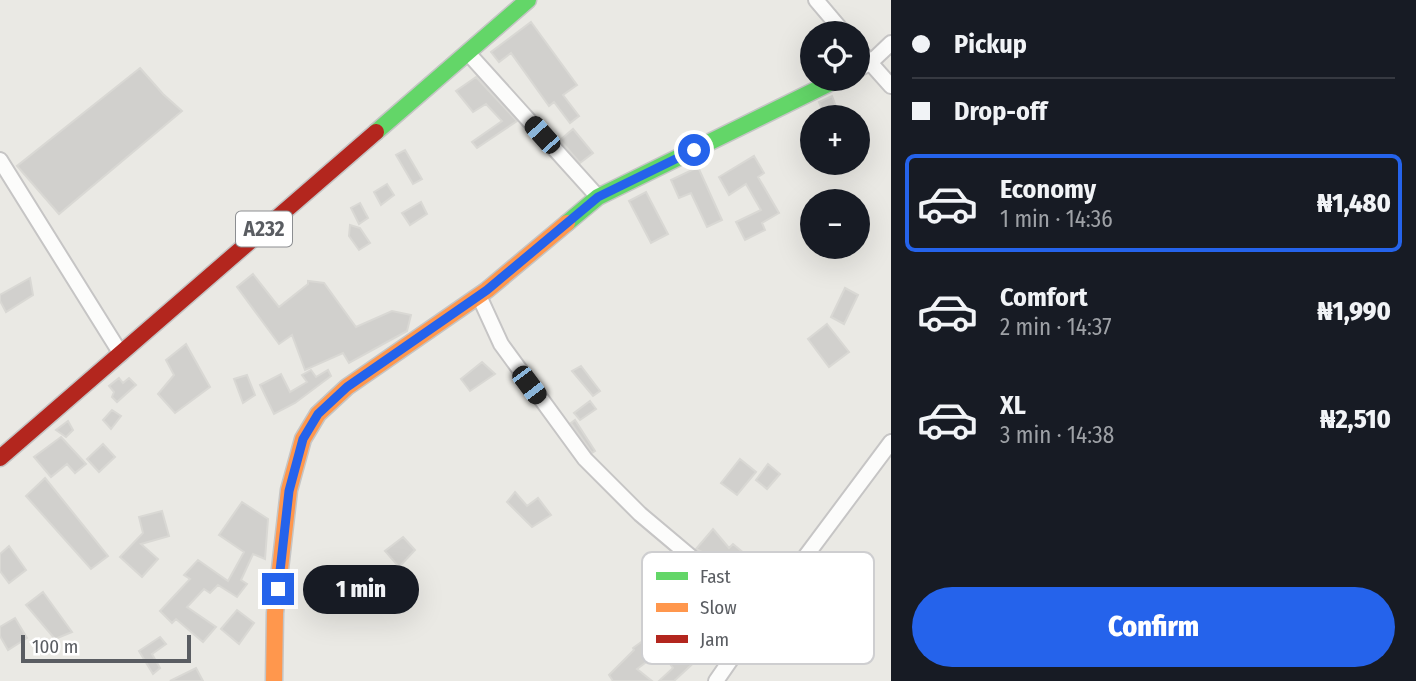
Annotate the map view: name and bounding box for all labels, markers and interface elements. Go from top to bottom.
map controls [800,21,870,259]
button: locate [800,21,870,91]
text: Pickup [954,29,1027,60]
text: Drop-off [954,96,1047,127]
button: + [800,105,870,175]
car [521,112,564,158]
route start [678,134,710,166]
icon: car [916,172,979,235]
text: Economy [1000,174,1096,205]
text: ₦1,480 [1317,188,1391,219]
button: − [800,189,870,259]
text: 1 min · 14:36 [1000,205,1113,233]
road number: A232 [236,212,292,246]
icon: car [916,280,979,343]
text: Comfort [1000,282,1088,313]
text: ₦1,990 [1317,296,1391,327]
text: 2 min · 14:37 [1000,313,1112,341]
car [508,362,551,408]
icon: car [916,388,979,451]
text: XL [1000,390,1026,421]
text: ₦2,510 [1320,404,1391,435]
text: 3 min · 14:38 [1000,421,1114,449]
legend [642,552,874,664]
callout: 1 min [302,564,418,614]
text: Fast [700,565,731,588]
route end [262,573,294,605]
text: 1 min [336,575,386,603]
button: Confirm [912,587,1395,667]
text: Slow [700,596,737,619]
text: Jam [700,628,729,651]
scale bar [21,632,191,664]
text: 100 m [32,635,78,658]

